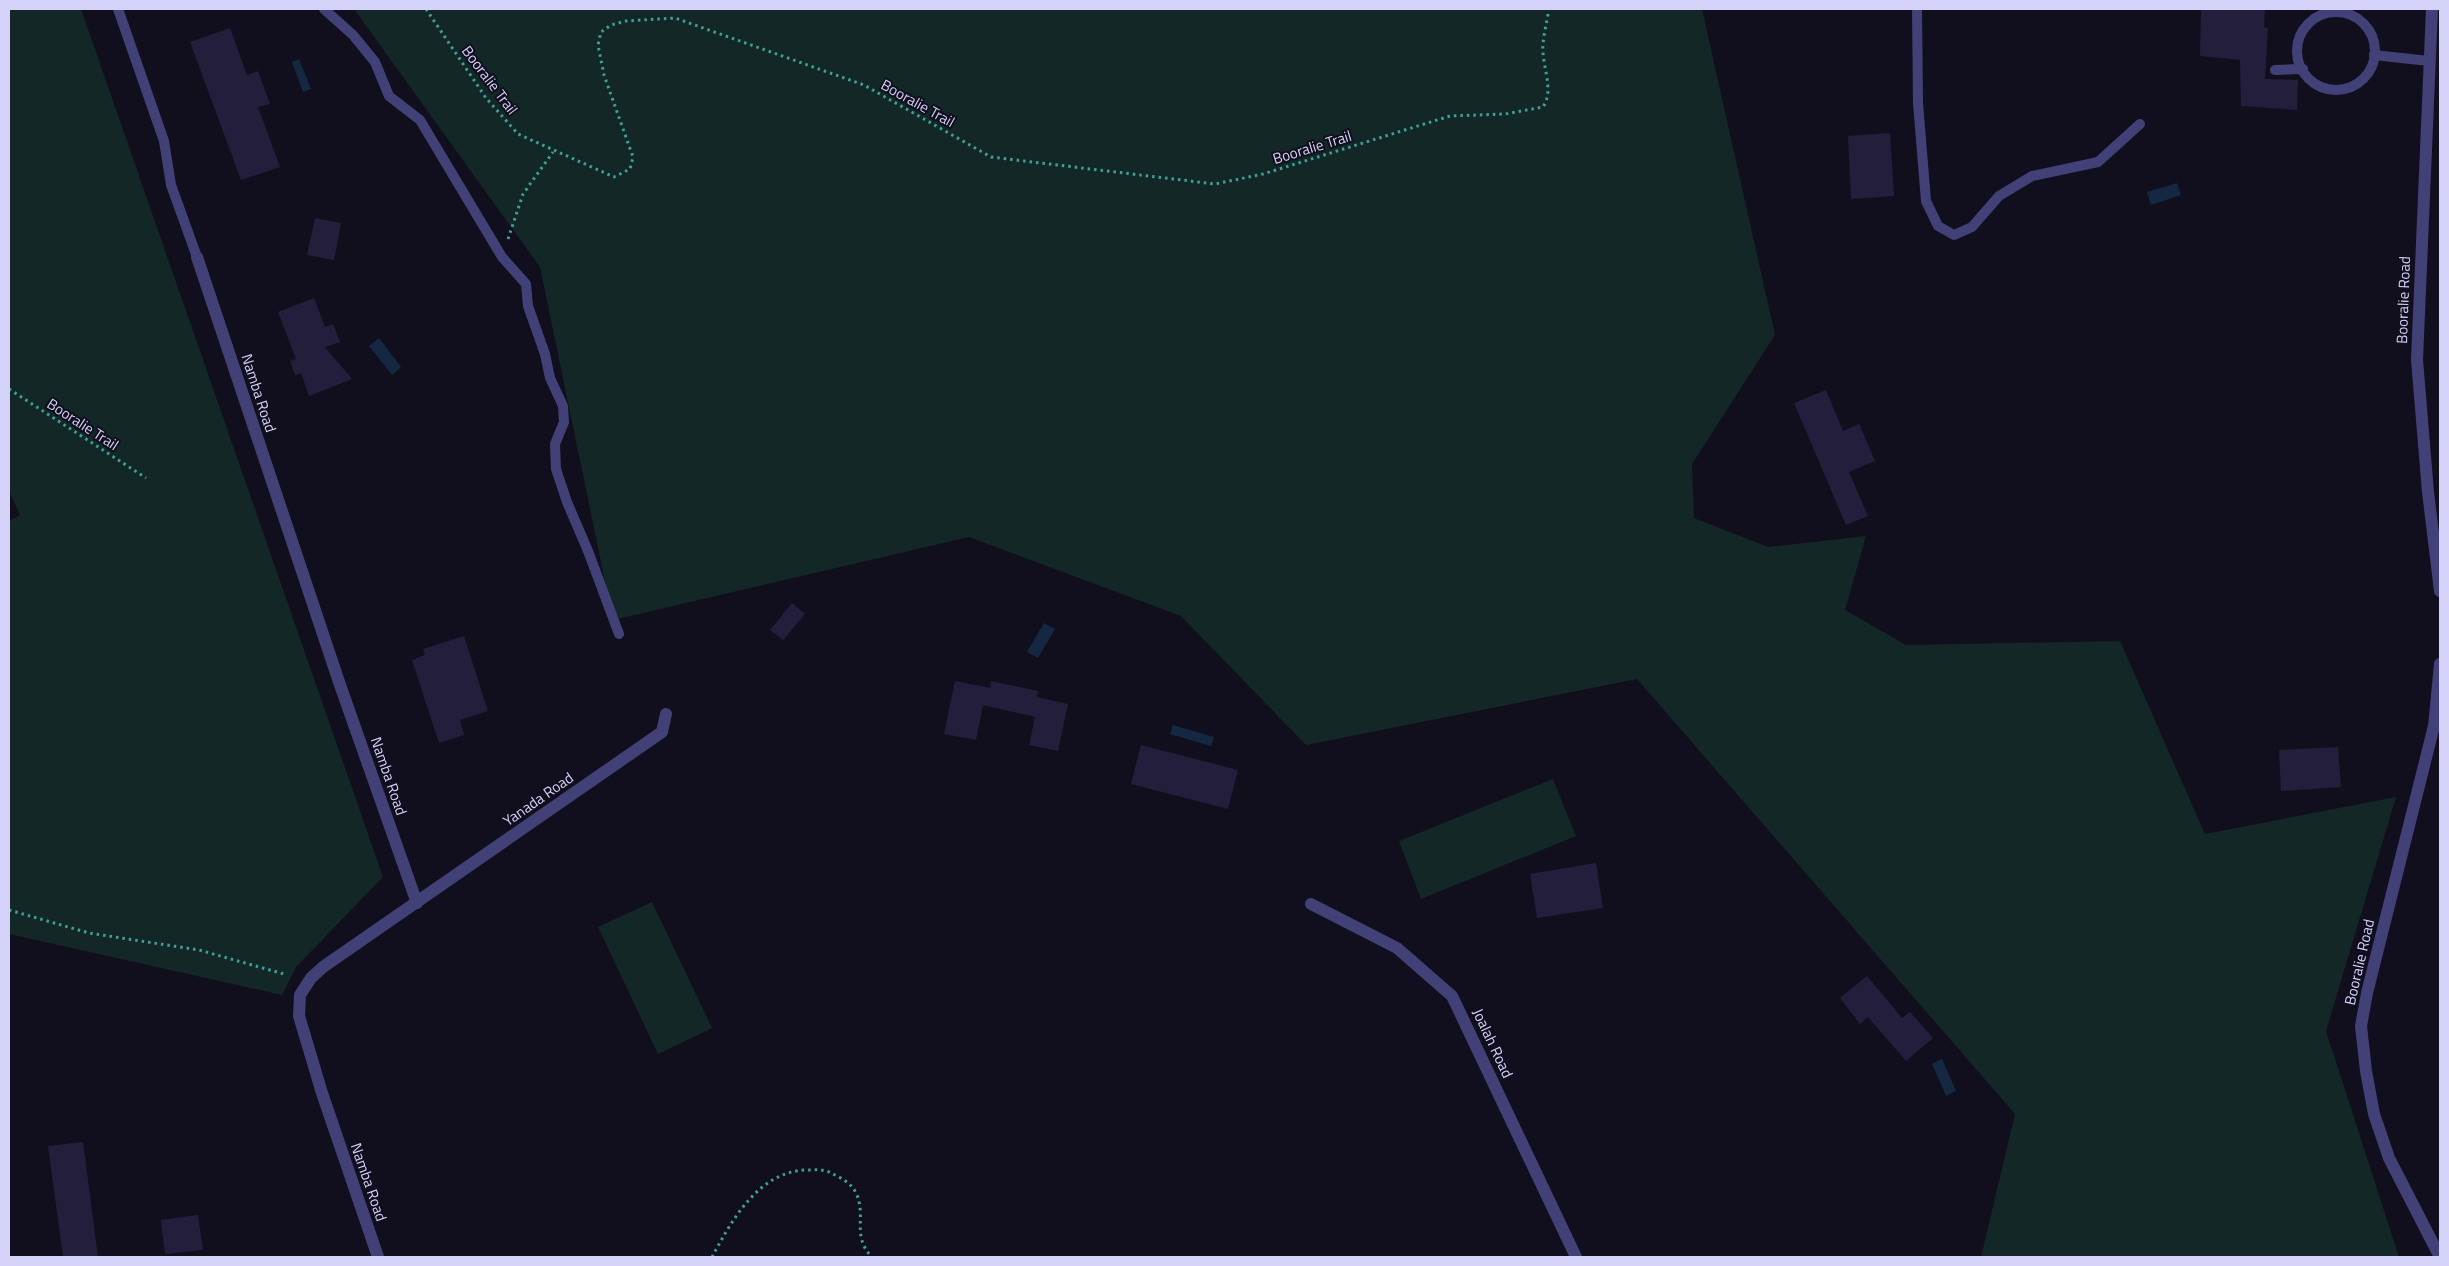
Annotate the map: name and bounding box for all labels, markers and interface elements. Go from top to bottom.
street label: Booralie Trail [456,41,524,119]
street label: Booralie Trail [877,73,959,133]
street label: Booralie Trail [1270,124,1354,170]
street label: Booralie Road [2390,256,2416,344]
street label: Namba Road [235,351,283,435]
street label: Booralie Trail [43,392,123,456]
street label: Namba Road [365,734,413,818]
street label: Yanada Road [498,766,578,832]
street label: Booralie Road [2338,917,2380,1007]
street label: Joalah Road [1467,1004,1519,1082]
street label: Namba Road [345,1140,393,1224]

